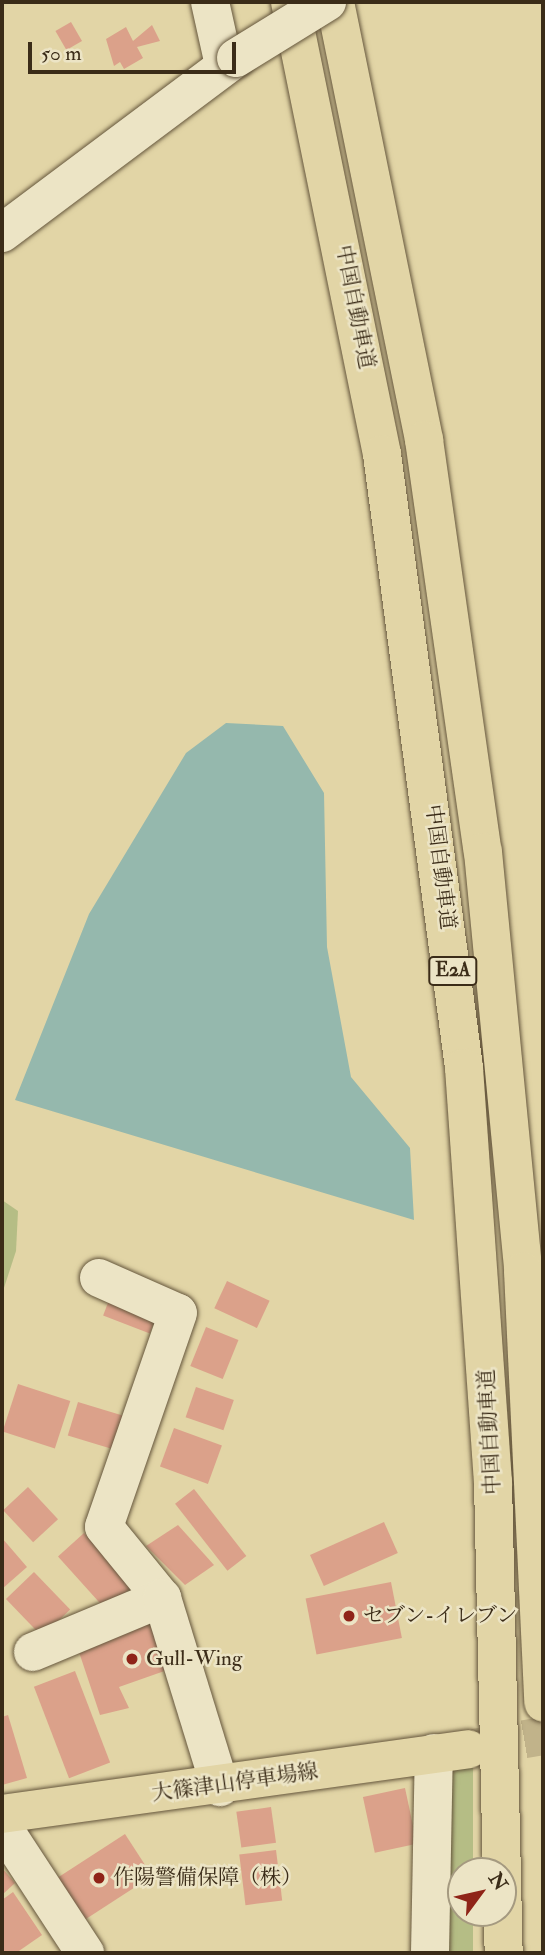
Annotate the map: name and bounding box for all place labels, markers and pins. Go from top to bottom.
place label: セブン-イレブン [363,1603,519,1629]
marker: セブン-イレブン [341,1608,357,1624]
place label: Gull-Wing [146,1646,242,1672]
marker: Gull-Wing [124,1651,140,1667]
place label: 作陽警備保障（株） [113,1865,302,1891]
marker: 作陽警備保障（株） [91,1870,107,1886]

